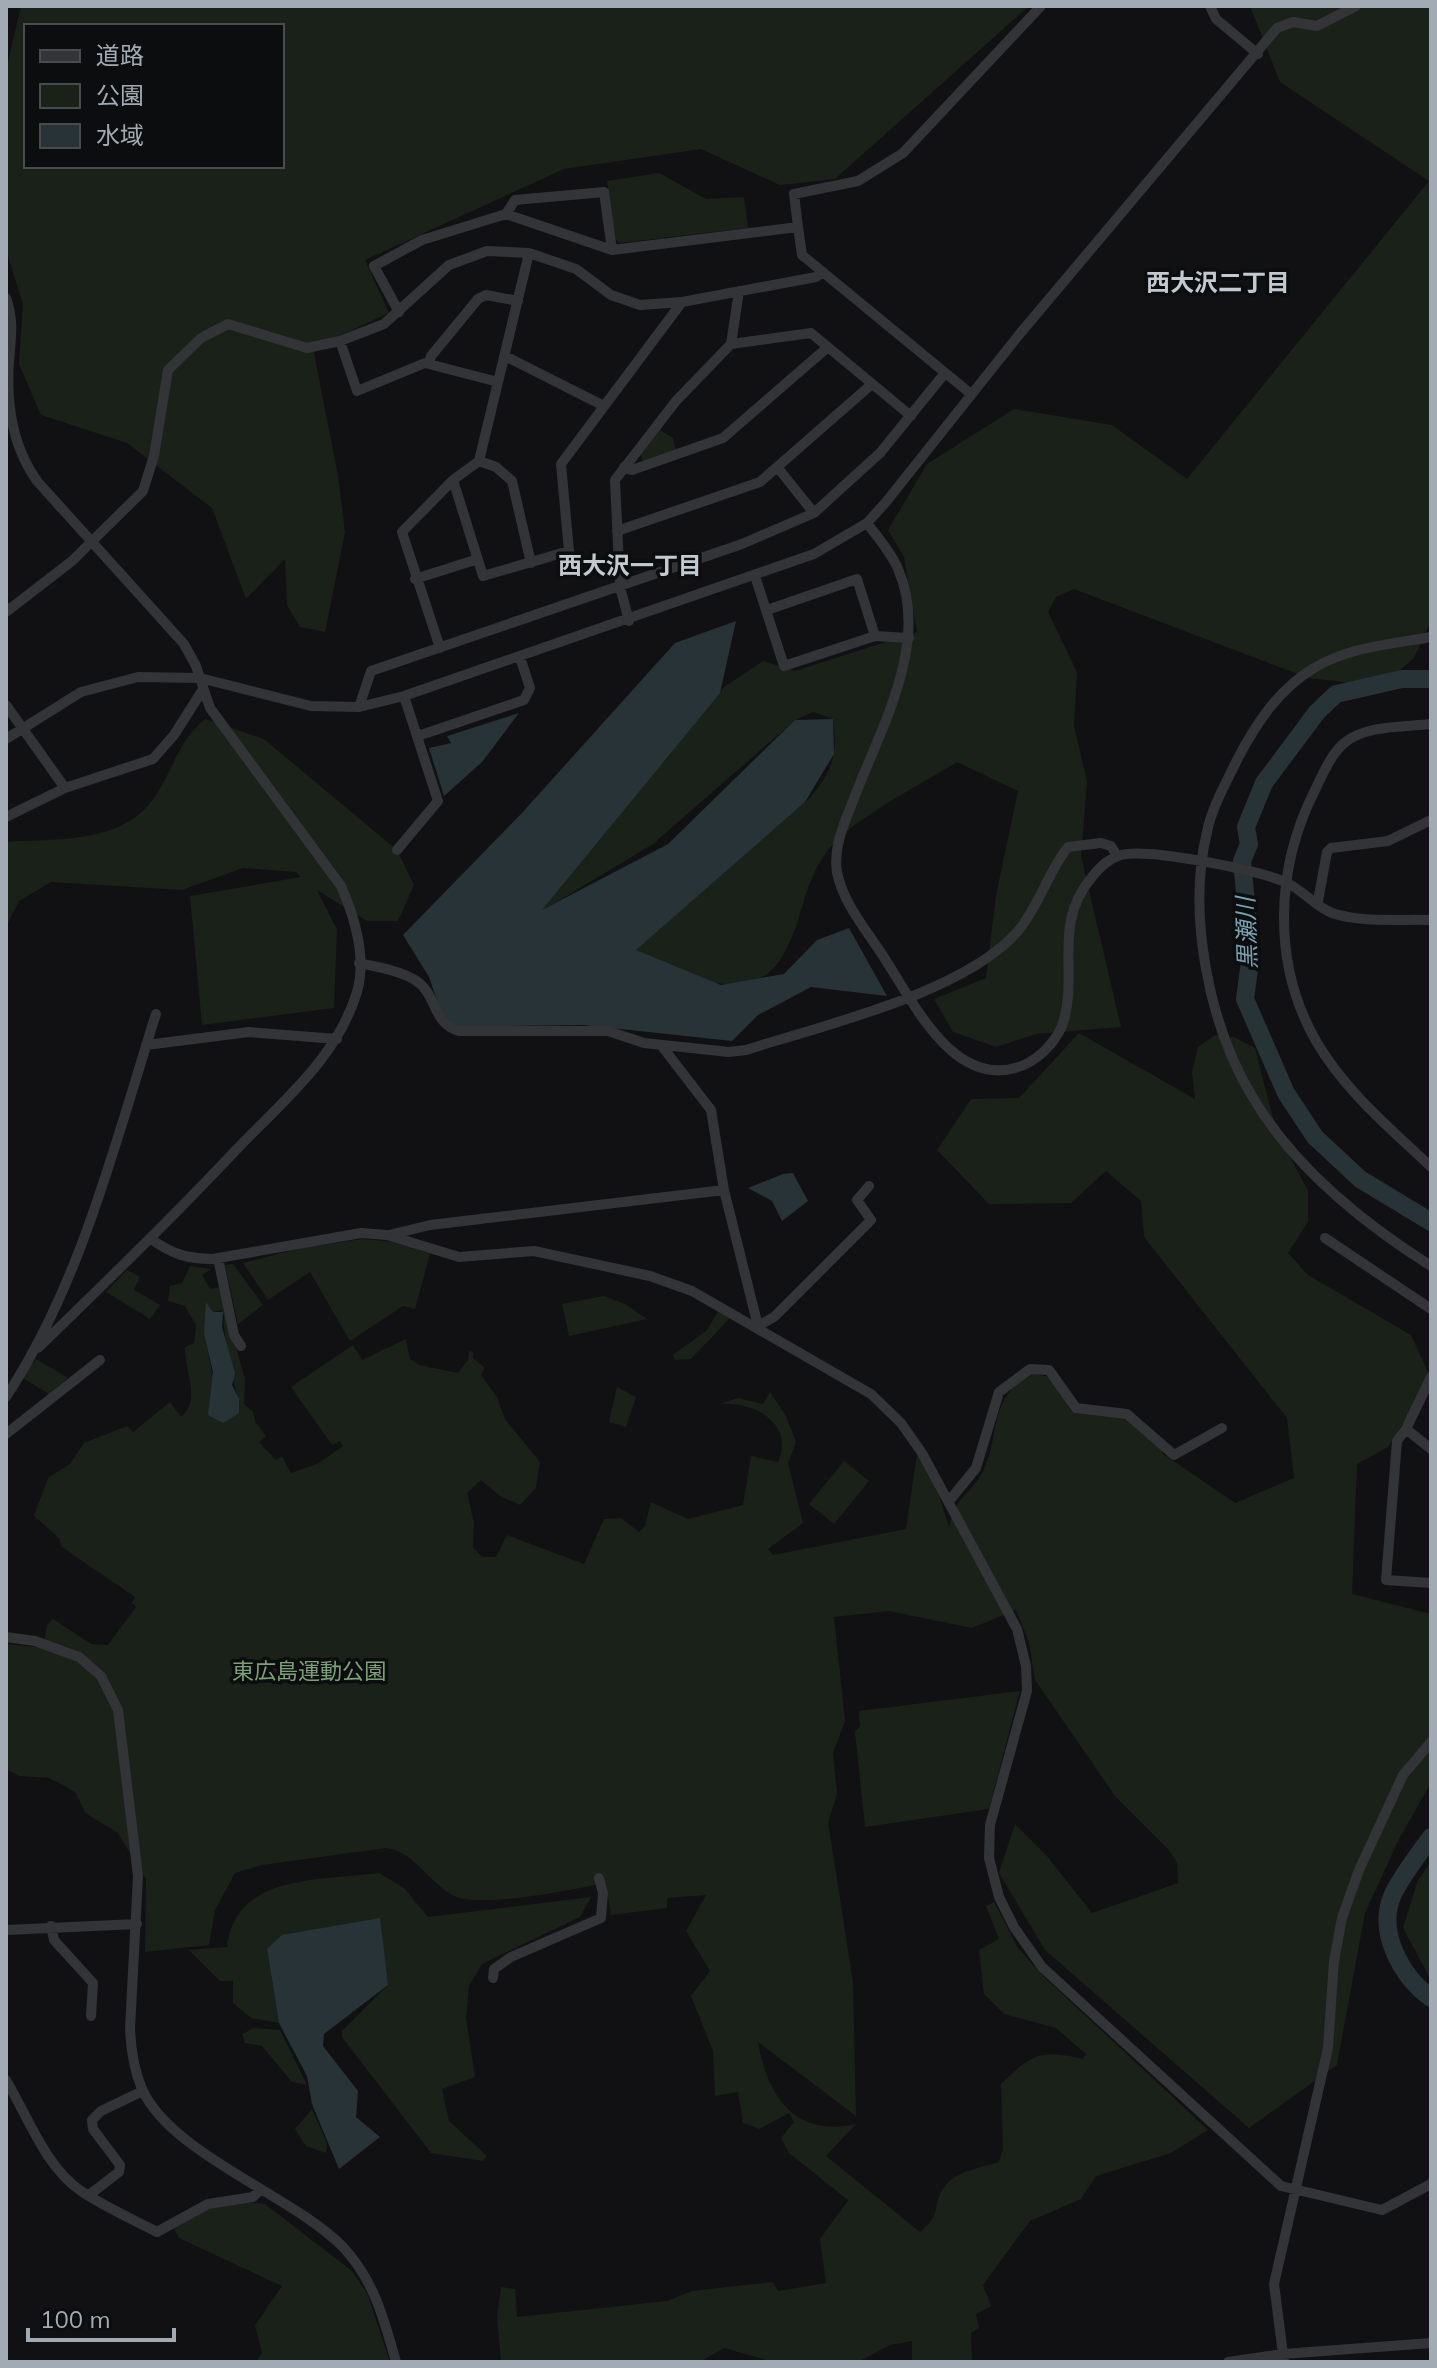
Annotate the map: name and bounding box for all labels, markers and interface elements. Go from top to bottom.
legend [24,24,284,168]
text: 道路 [96,40,144,70]
text: 公園 [96,80,144,110]
text: 水域 [96,120,144,150]
district label: 西大沢二丁目 [1146,267,1290,297]
district label: 西大沢一丁目 [558,550,702,580]
water label: 黒瀬川 [1230,894,1262,970]
park label: 東広島運動公園 [232,1657,386,1685]
scale bar [28,2292,174,2342]
text: 100 m [40,2304,111,2334]

